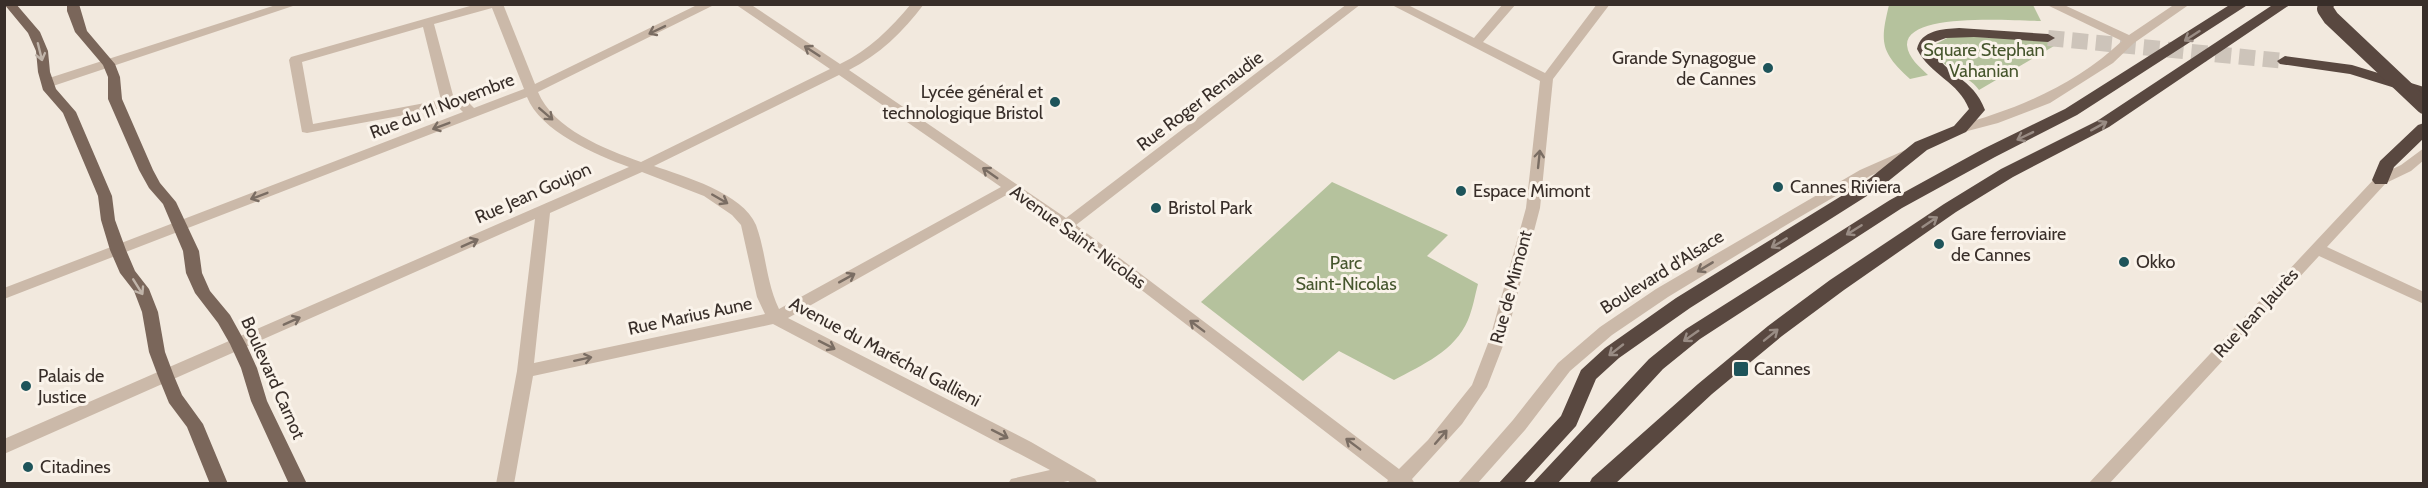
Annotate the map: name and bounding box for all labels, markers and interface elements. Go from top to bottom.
one-way arrow [649,25,667,37]
one-way arrow [2184,30,2201,42]
park label: Square Stephan Vahanian [1923,39,2045,82]
one-way arrow [35,42,47,61]
one-way arrow [804,45,821,57]
street label: Rue Roger Renaudie [1132,46,1268,156]
place label: Grande Synagogue de Cannes [1612,47,1756,90]
marker: Grande Synagogue de Cannes [1761,61,1775,75]
street label: Rue du 11 Novembre [367,68,517,144]
place label: Lycée général et technologique Bristol [882,81,1044,124]
marker: Lycée général et technologique Bristol [1048,95,1062,109]
one-way arrow [538,107,553,121]
one-way arrow [2090,119,2107,131]
one-way arrow [432,121,450,132]
one-way arrow [2016,130,2034,142]
one-way arrow [1534,150,1545,169]
street label: Rue Jean Goujon [472,158,594,228]
one-way arrow [982,167,999,179]
place label: Cannes Riviera [1790,176,1902,198]
street label: Avenue Saint-Nicolas [1006,180,1150,294]
place label: Espace Mimont [1473,180,1590,202]
marker: Cannes Riviera [1771,180,1785,194]
marker: Espace Mimont [1454,184,1468,198]
one-way arrow [250,191,268,202]
one-way arrow [711,193,728,205]
place label: Bristol Park [1168,197,1253,219]
marker: Bristol Park [1149,201,1163,215]
one-way arrow [1921,216,1938,228]
place label: Gare ferroviaire de Cannes [1951,223,2066,266]
one-way arrow [1846,224,1863,236]
street label: Boulevard d'Alsace [1596,225,1728,319]
street label: Rue de Mimont [1485,228,1537,346]
one-way arrow [461,237,479,248]
marker: Gare ferroviaire de Cannes [1932,237,1946,251]
one-way arrow [1771,238,1788,250]
place label: Okko [2136,251,2175,273]
park label: Parc Saint-Nicolas [1295,252,1397,295]
marker: Okko [2117,255,2131,269]
one-way arrow [1697,262,1714,274]
street label: Rue Jean Jaurès [2209,264,2303,362]
one-way arrow [838,272,855,284]
one-way arrow [131,278,144,295]
street label: Rue Marius Aune [626,292,754,340]
street label: Avenue du Maréchal Gallieni [786,292,984,412]
street label: Boulevard Carnot [236,313,310,443]
one-way arrow [282,315,300,326]
one-way arrow [1190,320,1206,333]
one-way arrow [1763,328,1779,341]
one-way arrow [1683,330,1699,342]
one-way arrow [818,339,835,351]
one-way arrow [1609,344,1625,356]
one-way arrow [572,353,592,364]
place label: Cannes [1754,358,1811,380]
marker: Cannes [1732,360,1750,378]
place label: Palais de Justice [37,365,104,408]
marker: Palais de Justice [19,379,33,393]
one-way arrow [991,429,1009,440]
one-way arrow [1434,430,1448,445]
one-way arrow [1345,437,1361,450]
place label: Citadines [40,456,111,478]
marker: Citadines [21,460,35,474]

